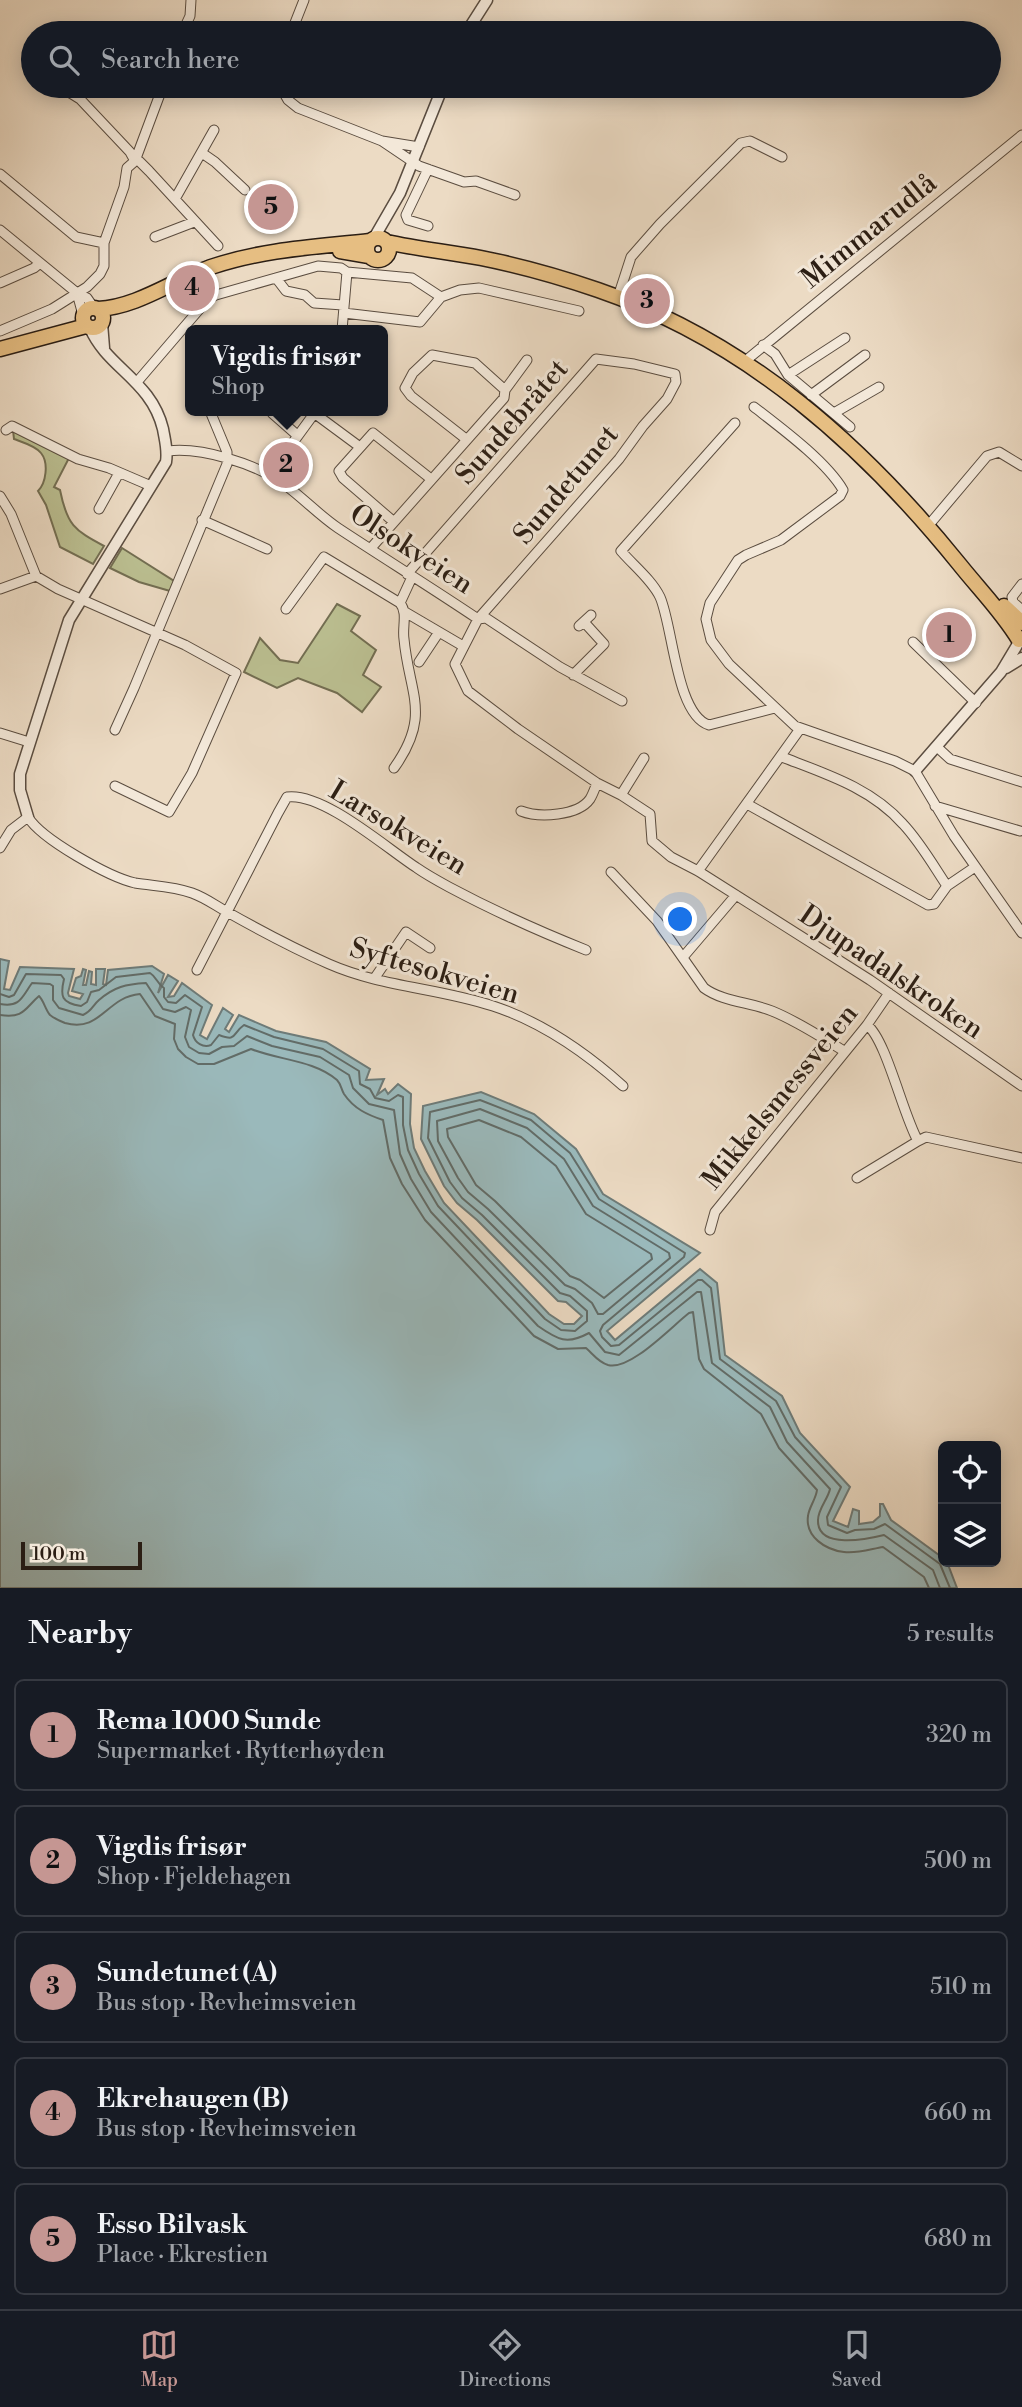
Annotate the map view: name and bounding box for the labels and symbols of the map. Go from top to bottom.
street label: Mimmarudlå [794,165,944,297]
pin: 5 [248,181,294,233]
pin: 4 [169,262,215,314]
pin: 3 [624,275,670,327]
street label: Sundebråtet [448,352,576,492]
street label: Sundetunet [506,418,626,552]
pin: 2 [263,439,309,491]
street label: Olsokveien [343,496,480,602]
pin: 1 [926,609,972,661]
street label: Larsokveien [323,773,474,883]
street label: Djupadalskroken [792,898,990,1047]
your location [663,902,697,936]
street label: Syftesokveien [346,931,524,1012]
street label: Mikkelsmessveien [694,997,866,1197]
scale bar [21,1539,142,1571]

